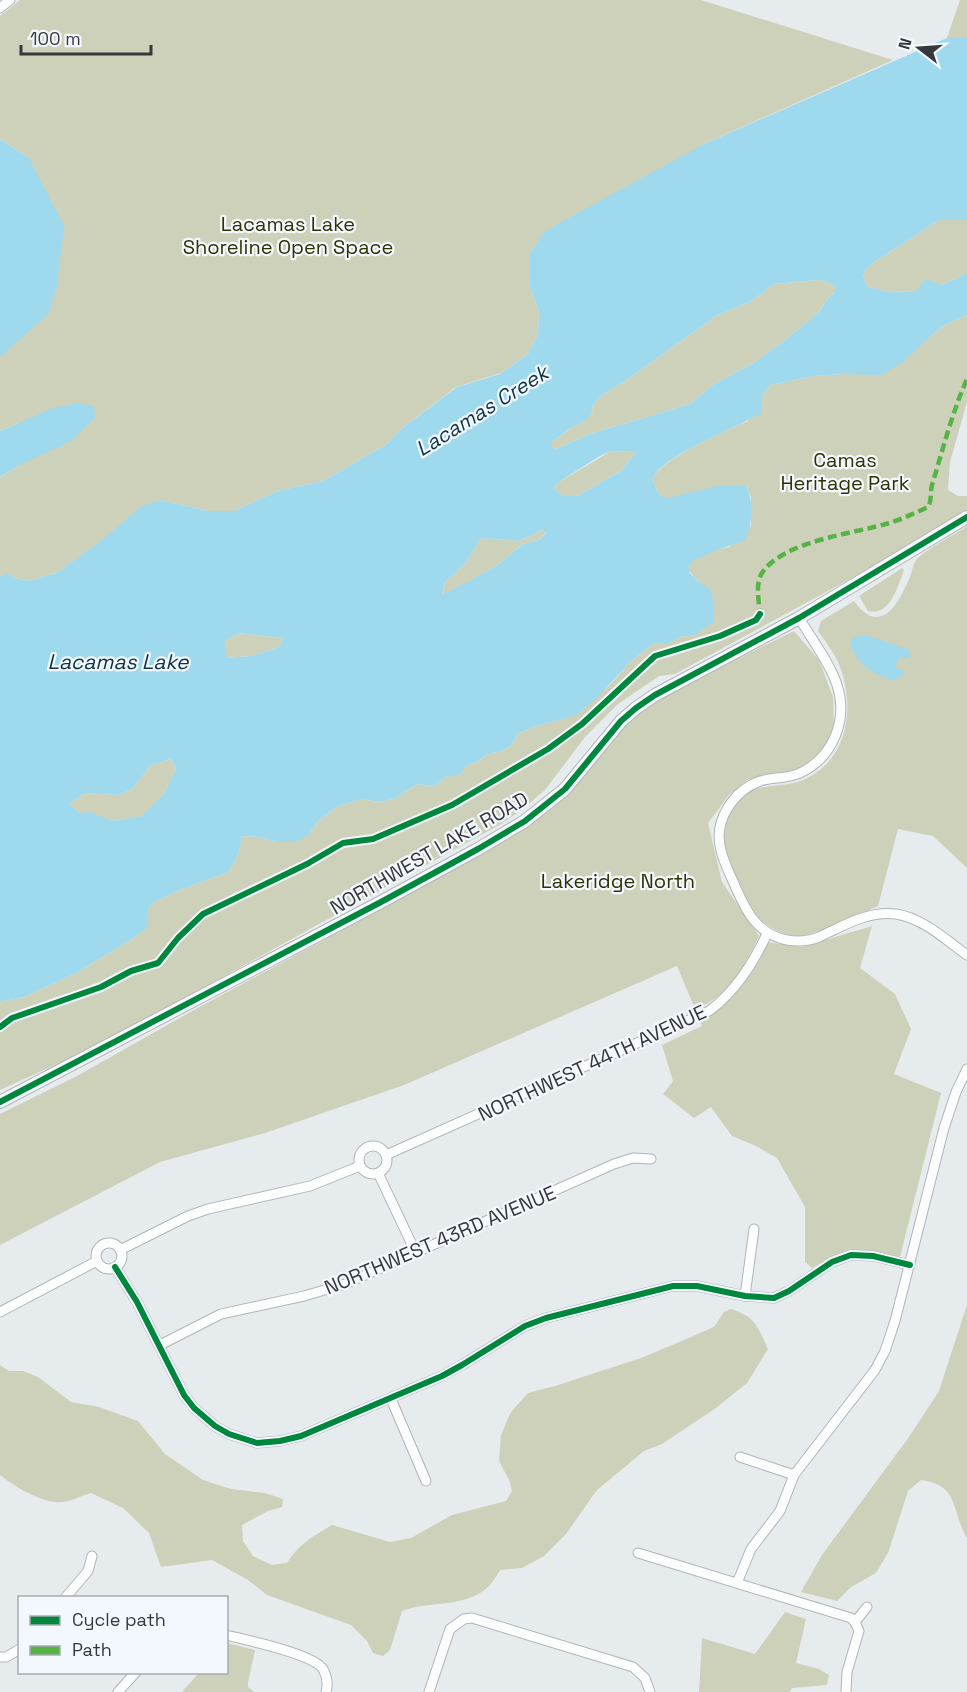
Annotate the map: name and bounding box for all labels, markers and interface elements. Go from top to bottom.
scale bar [21,18,152,56]
north arrow [889,18,949,78]
text: 100 m [30,27,81,50]
text: N [894,36,917,52]
park label: Lacamas Lake Shoreline Open Space [183,211,393,260]
water label: Lacamas Creek [410,358,555,462]
park label: Camas Heritage Park [780,447,910,496]
water label: Lacamas Lake [47,648,190,675]
street label: NORTHWEST LAKE ROAD [325,786,533,920]
park label: Lakeridge North [541,868,695,894]
street label: NORTHWEST 44TH AVENUE [474,999,710,1127]
street label: NORTHWEST 43RD AVENUE [320,1179,560,1301]
legend [18,1596,228,1674]
text: Cycle path [72,1608,166,1631]
text: Path [72,1638,112,1661]

